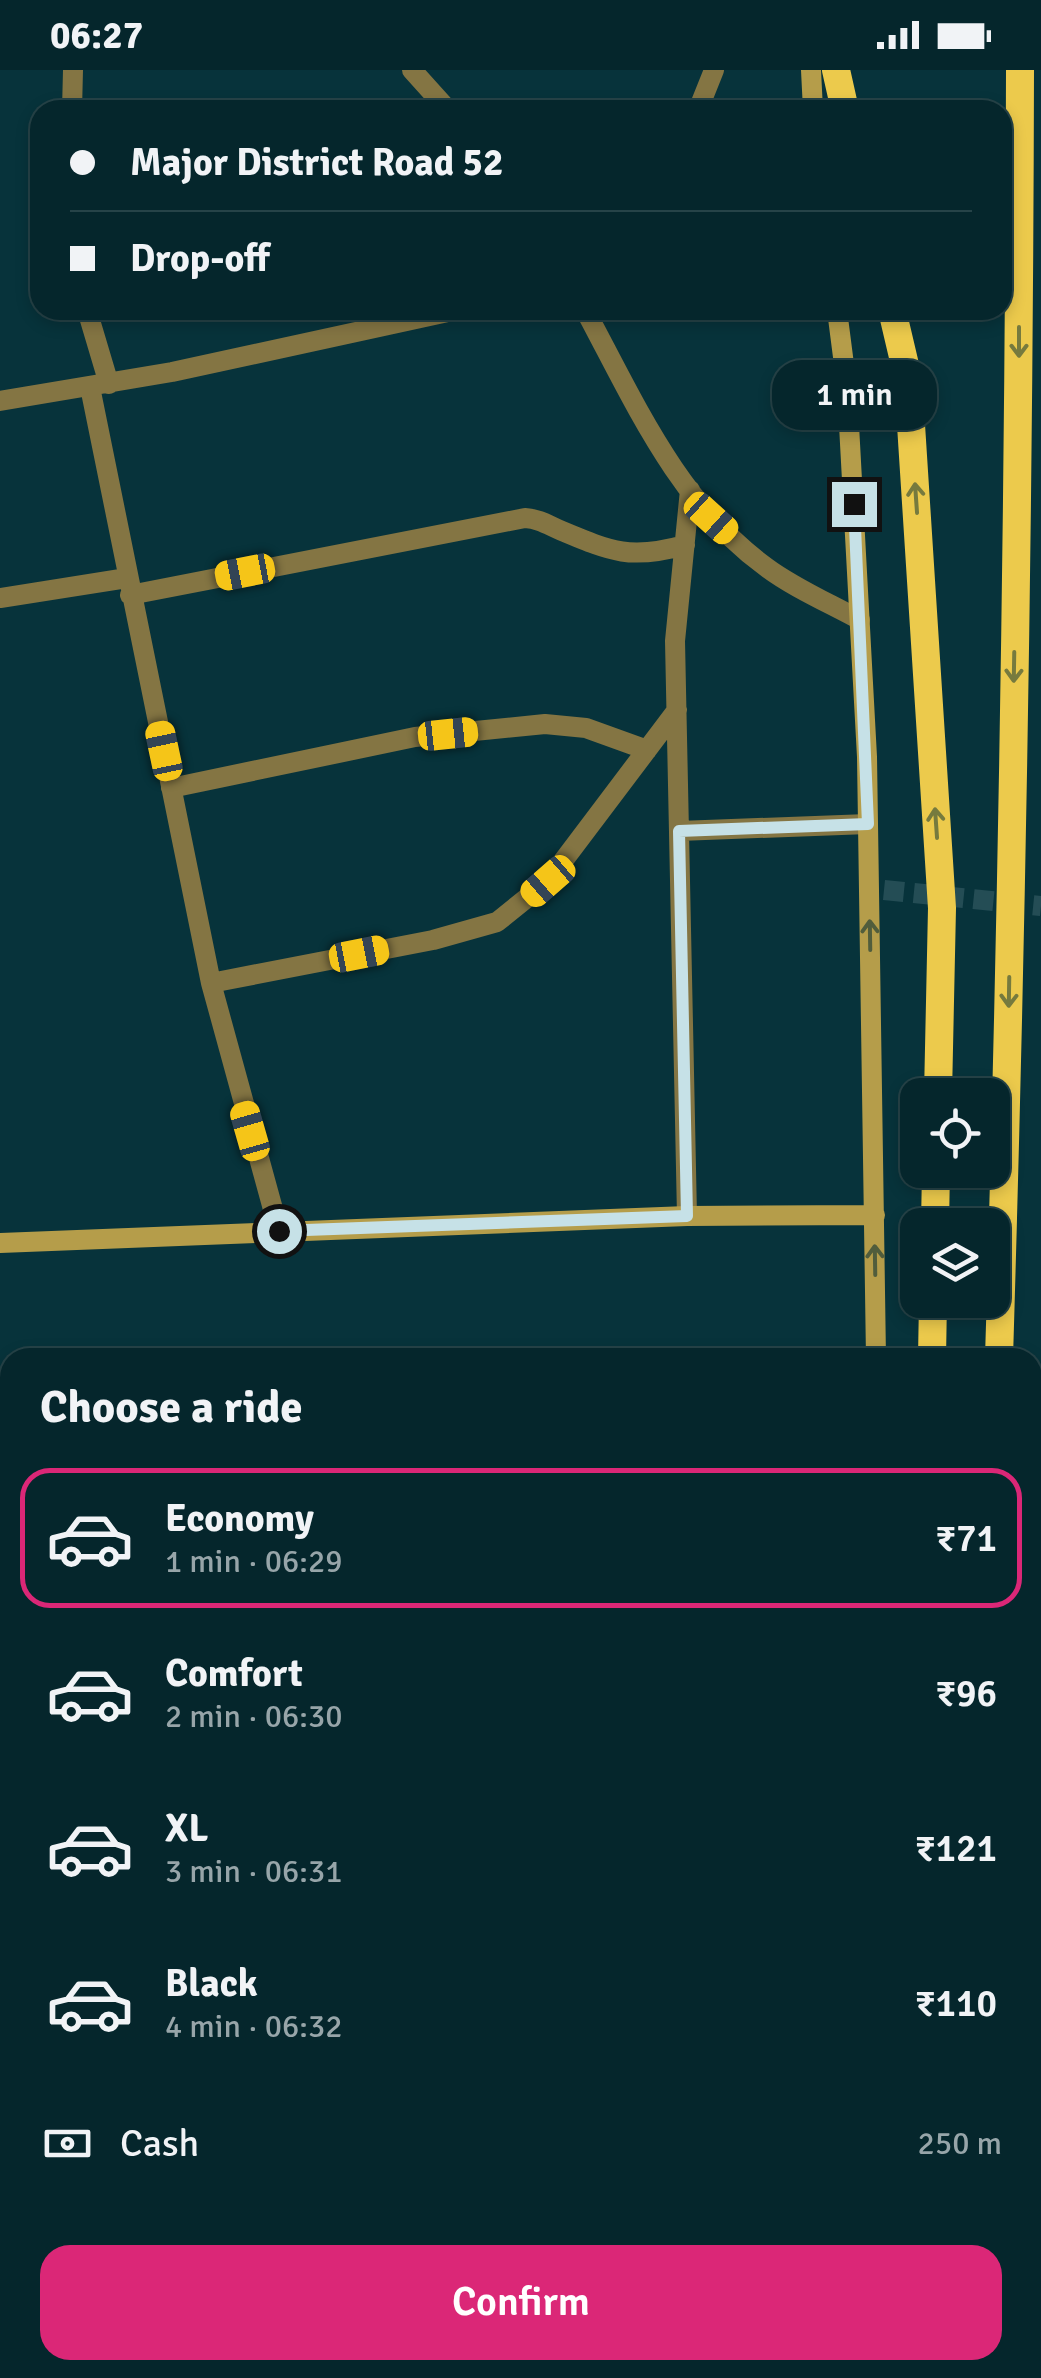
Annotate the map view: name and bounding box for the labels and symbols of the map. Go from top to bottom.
one-way arrow [1010,326,1028,358]
callout: 1 min [772,359,936,429]
route end [832,482,877,527]
one-way arrow [906,483,925,515]
car [679,487,743,549]
car [213,552,277,592]
one-way arrow [1004,651,1023,683]
car [417,716,479,752]
car [143,719,185,783]
one-way arrow [926,807,945,839]
car [516,850,580,912]
one-way arrow [860,920,880,952]
car [327,934,391,974]
one-way arrow [1000,976,1018,1008]
car [227,1098,273,1164]
route start [257,1209,302,1254]
one-way arrow [866,1245,884,1278]

